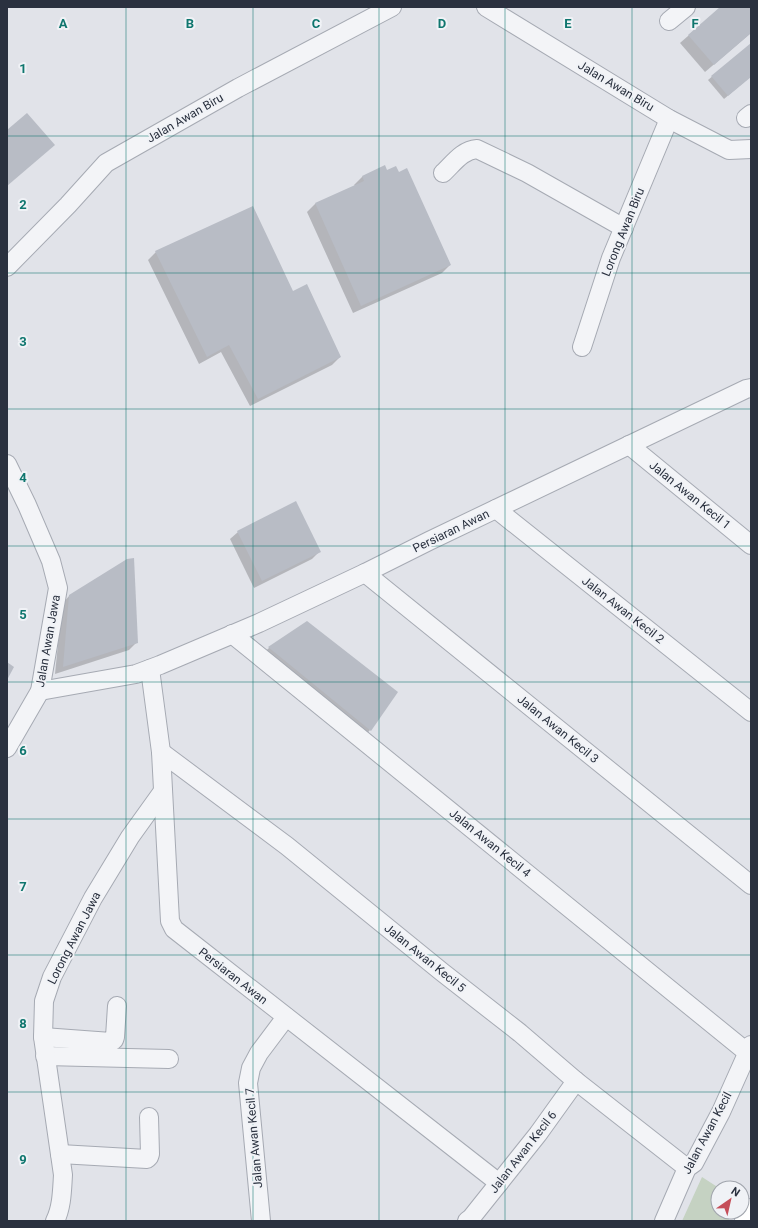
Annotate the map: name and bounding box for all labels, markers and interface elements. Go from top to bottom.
text: A [59,16,68,31]
text: B [186,16,194,31]
text: C [312,16,321,31]
text: D [438,16,446,31]
text: E [564,16,572,31]
text: F [691,16,699,31]
street label: Jalan Awan Biru [576,58,656,114]
text: 1 [19,61,27,76]
street label: Jalan Awan Biru [144,90,226,146]
street label: Lorong Awan Biru [599,186,647,278]
text: 2 [19,197,27,212]
text: 3 [19,334,27,349]
street label: Jalan Awan Kecil 1 [647,458,733,532]
text: 4 [19,470,27,485]
street label: Persiaran Awan [410,506,492,556]
street label: Jalan Awan Kecil 2 [579,574,667,647]
street label: Jalan Awan Jawa [33,594,63,688]
text: 5 [19,607,27,622]
street label: Jalan Awan Kecil 3 [515,692,601,766]
text: 6 [19,743,27,758]
street label: Jalan Awan Kecil 4 [447,806,534,880]
text: 7 [19,879,27,894]
street label: Lorong Awan Jawa [45,889,103,987]
street label: Jalan Awan Kecil 5 [382,921,469,995]
street label: Persiaran Awan [196,945,270,1007]
text: 8 [19,1016,27,1031]
street label: Jalan Awan Kecil 7 [243,1087,265,1189]
street label: Jalan Awan Kecil [679,1090,735,1176]
street label: Jalan Awan Kecil 6 [487,1108,560,1196]
text: 9 [19,1152,27,1167]
north arrow [710,1180,750,1220]
text: N [728,1185,742,1200]

